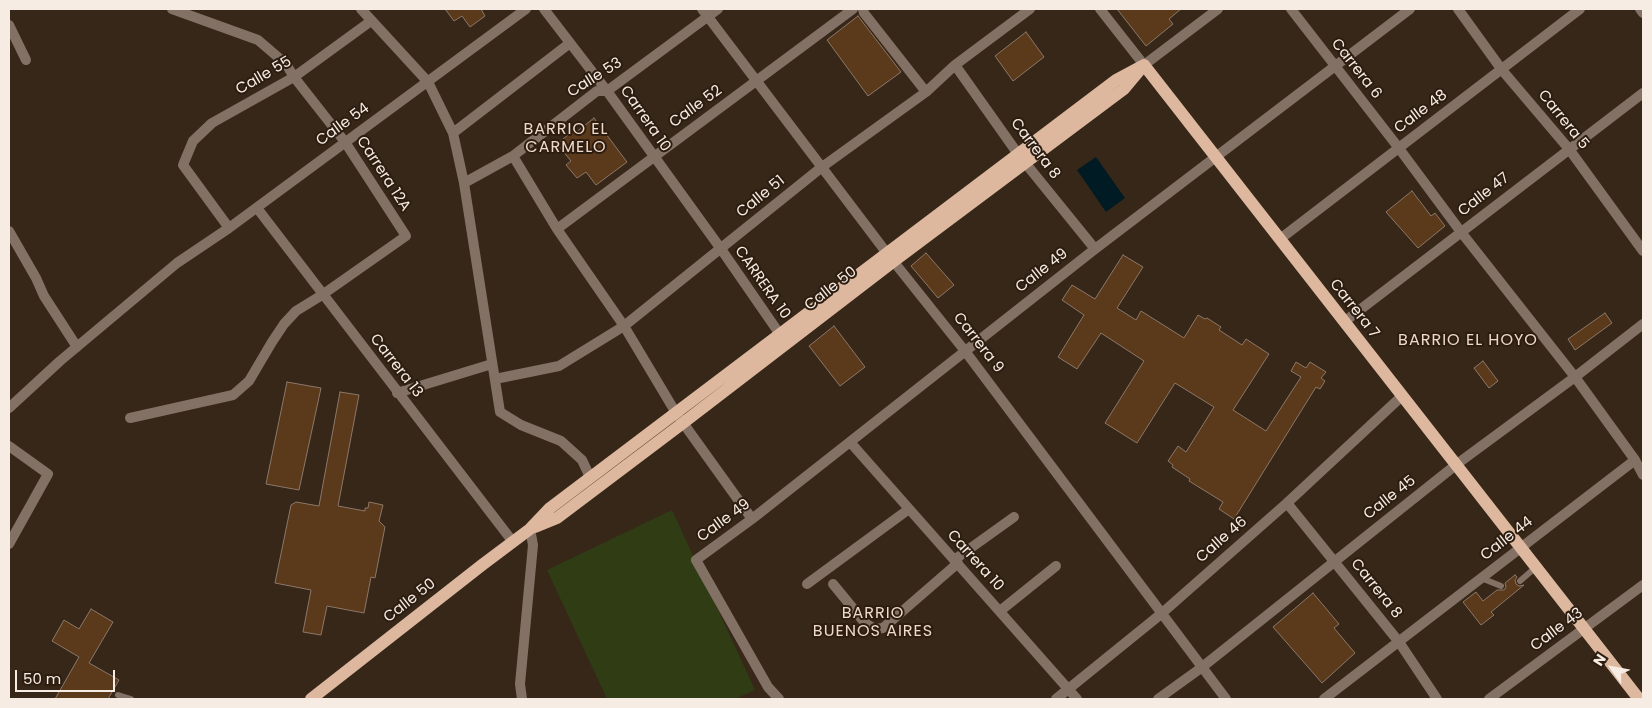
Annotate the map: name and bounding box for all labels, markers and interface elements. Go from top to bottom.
street label: Carrera 6 [1327,35,1385,103]
street label: Calle 55 [233,53,295,99]
street label: Calle 53 [565,54,625,102]
street label: Calle 52 [666,82,726,132]
street label: Carrera 10 [616,83,674,155]
street label: Calle 48 [1391,86,1451,138]
street label: Carrera 5 [1534,87,1592,153]
street label: Calle 54 [313,100,373,150]
street label: Carrera 8 [1006,115,1064,183]
district label: BARRIO EL CARMELO [522,120,610,158]
street label: Carrera 12A [352,133,414,215]
street label: Calle 47 [1455,169,1513,221]
street label: Calle 51 [733,172,789,222]
street label: CARRERA 10 [730,243,794,323]
street label: Calle 49 [1012,245,1072,297]
street label: Calle 50 [801,263,861,315]
street label: Carrera 7 [1325,276,1383,342]
street label: Carrera 9 [949,309,1007,377]
street label: Carrera 13 [366,331,426,401]
district label: BARRIO EL HOYO [1396,331,1540,351]
street label: Calle 45 [1360,472,1420,524]
street label: Calle 49 [694,496,754,546]
street label: Calle 46 [1193,513,1251,567]
street label: Calle 44 [1477,513,1537,565]
street label: Carrera 10 [943,527,1007,595]
street label: Carrera 8 [1347,556,1405,622]
street label: Calle 50 [380,575,440,627]
district label: BARRIO BUENOS AIRES [811,604,935,642]
street label: Calle 43 [1527,605,1587,655]
north arrow [1587,643,1637,693]
text: N [1588,650,1611,670]
scale bar [18,660,118,692]
text: 50 m [23,668,61,689]

